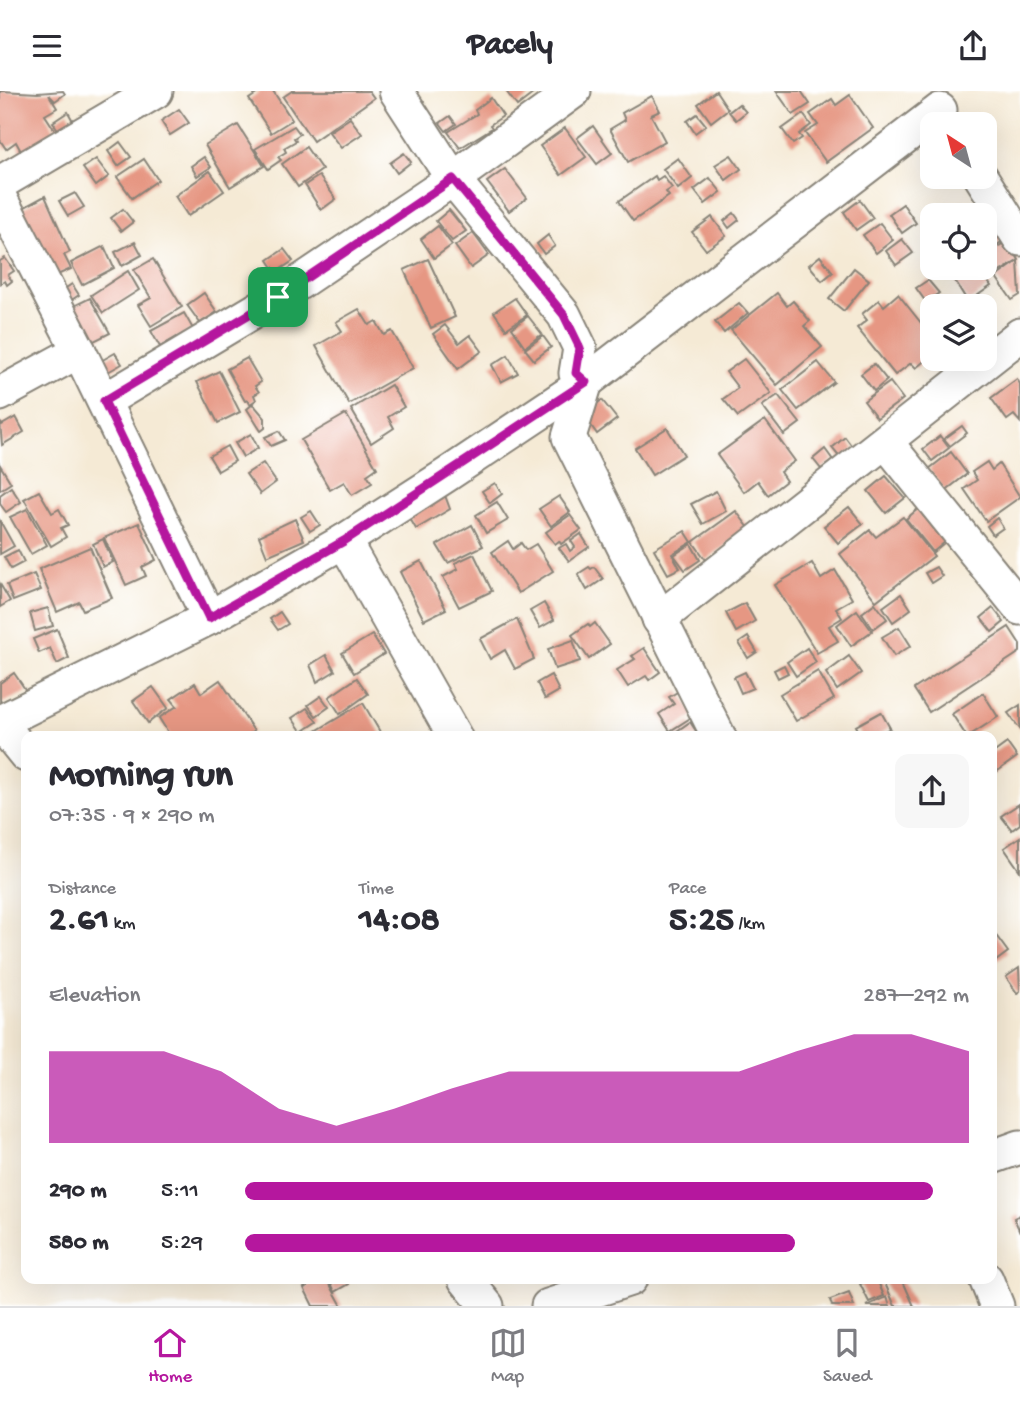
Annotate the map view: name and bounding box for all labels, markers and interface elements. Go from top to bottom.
icon: menu [28,27,66,65]
text: Pacely [467,27,553,65]
icon: share [954,27,992,65]
north arrow [920,112,998,189]
map controls [920,112,997,371]
button: locate [920,203,997,280]
pin [248,267,308,327]
icon: arrive [259,278,297,316]
button: layers [920,294,997,371]
button: share [895,754,969,828]
text: Morning run [49,755,233,799]
text: 07:35 · 9 × 290 m [49,803,215,830]
text: Distance [49,878,116,901]
text: Time [359,878,394,901]
text: Pace [669,878,706,901]
text: 2.61 [49,901,109,942]
text: 14:08 [359,901,440,942]
text: 5:25 [669,901,734,942]
text: km [109,913,136,936]
text: /km [734,913,765,936]
text: Elevation [49,983,140,1010]
text: 287–292 m [863,983,969,1010]
text: 290 m [49,1178,107,1205]
text: 5:11 [161,1178,199,1205]
text: 580 m [49,1230,109,1257]
text: 5:29 [161,1230,203,1257]
tab: Home [148,1324,192,1389]
tab: Map [489,1324,527,1389]
tab: Saved [823,1324,872,1389]

